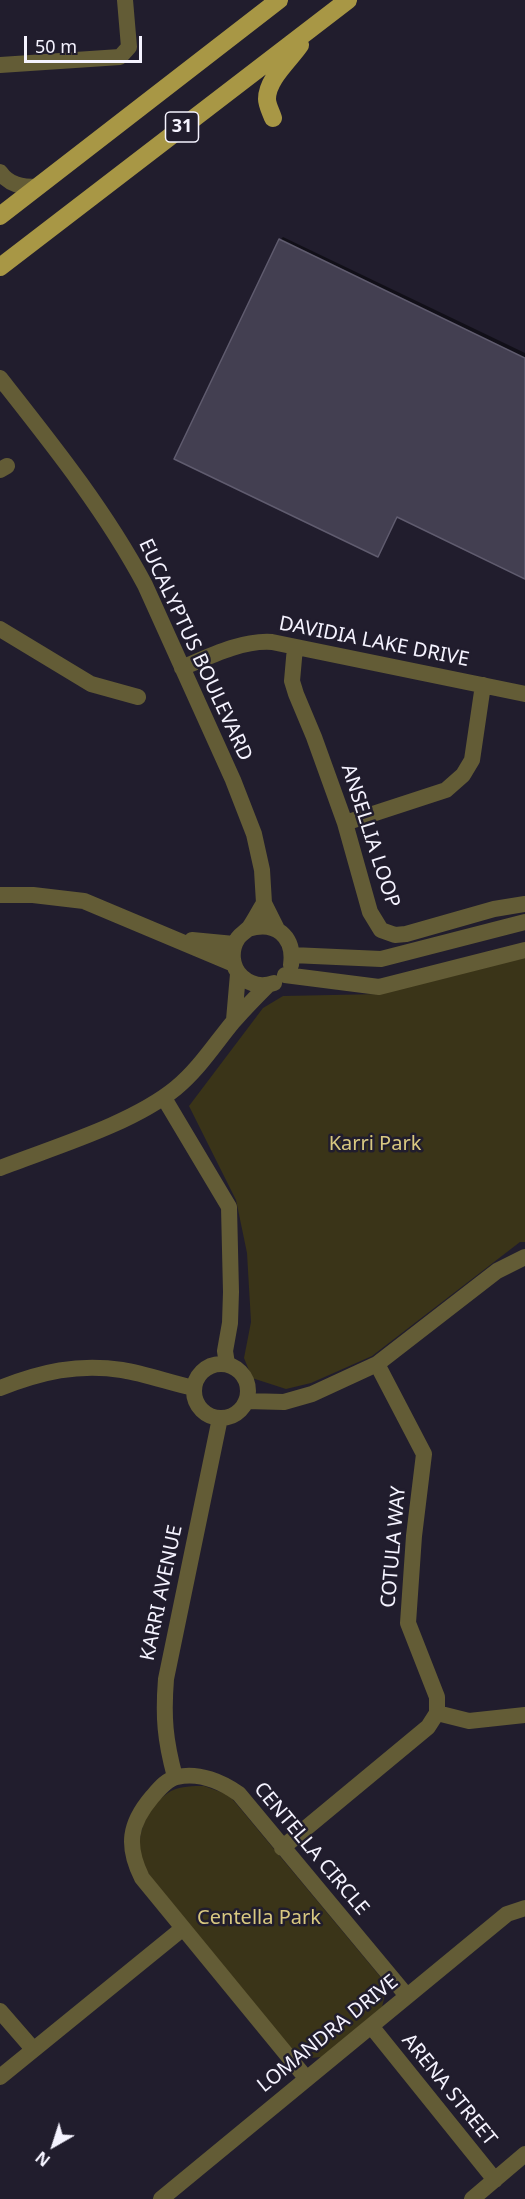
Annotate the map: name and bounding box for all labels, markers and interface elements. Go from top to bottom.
scale bar [27,24,146,62]
text: 50 m [35,34,77,58]
road number: 31 [166,112,198,142]
street label: EUCALYPTUS BOULEVARD [133,535,257,765]
street label: DAVIDIA LAKE DRIVE [277,612,471,672]
street label: ANSELLIA LOOP [336,761,404,911]
park label: Karri Park [329,1132,421,1156]
street label: COTULA WAY [377,1485,411,1609]
street label: KARRI AVENUE [136,1523,188,1663]
street label: CENTELLA CIRCLE [248,1778,374,1920]
park label: Centella Park [197,1906,321,1930]
street label: LOMANDRA DRIVE [253,1970,403,2098]
street label: ARENA STREET [396,2029,502,2151]
north arrow [24,2115,84,2175]
text: N [31,2146,55,2172]

